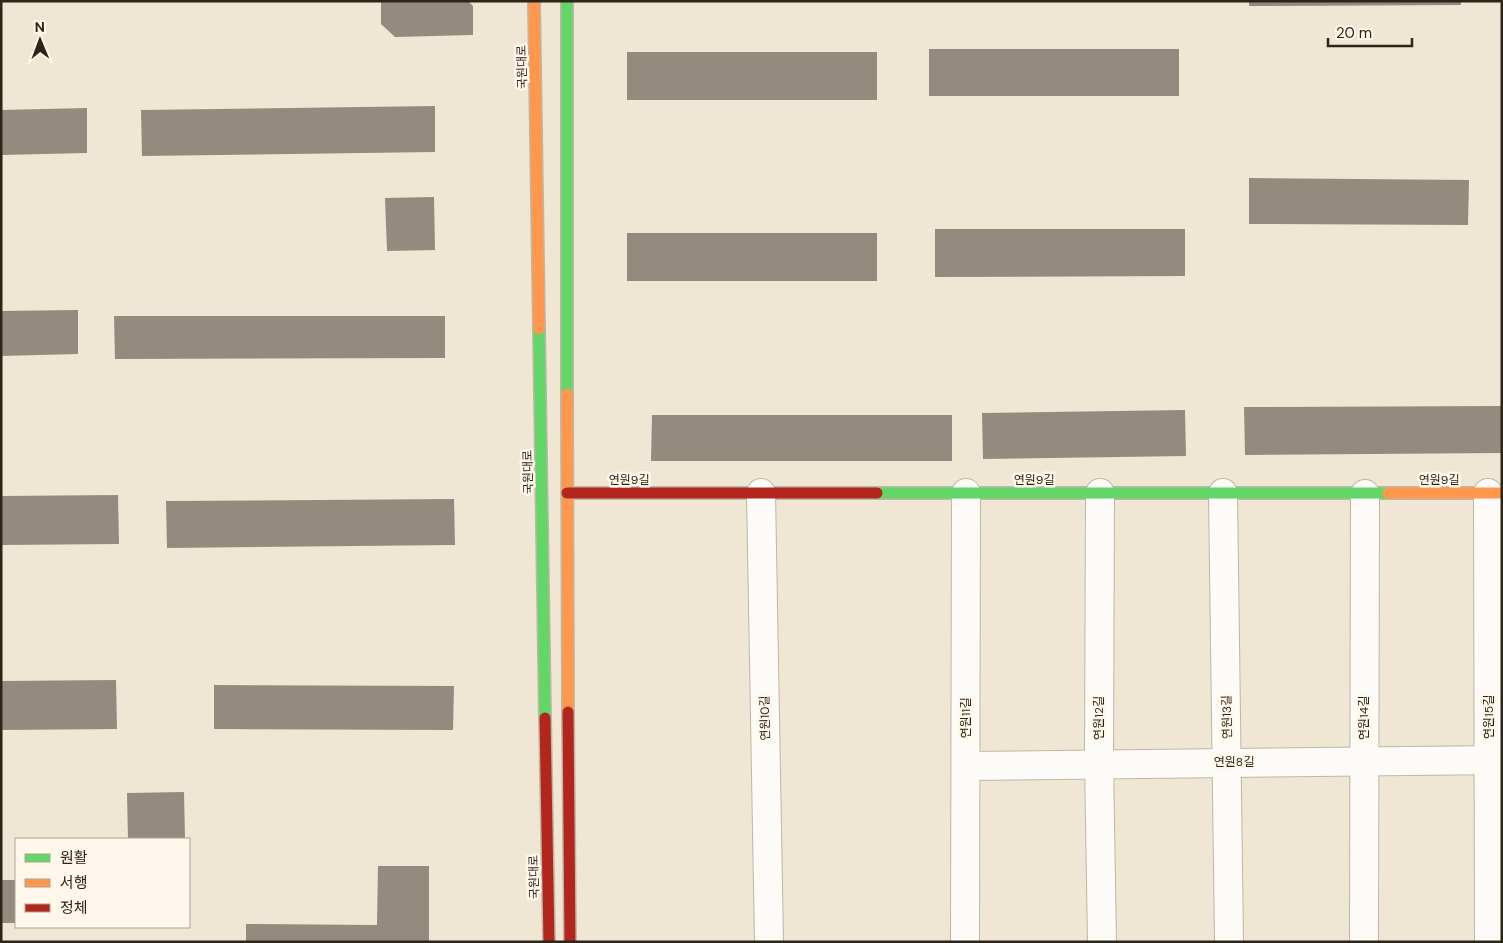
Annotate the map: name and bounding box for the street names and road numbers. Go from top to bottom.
street label: 국원대로 [514,45,530,89]
street label: 국원대로 [520,450,536,494]
street label: 연원9길 [609,472,649,488]
street label: 연원9길 [1014,472,1054,488]
street label: 연원9길 [1419,472,1459,488]
street label: 연원10길 [757,695,773,741]
street label: 연원13길 [1219,695,1235,739]
street label: 연원15길 [1481,695,1497,739]
street label: 연원12길 [1091,696,1107,740]
street label: 연원14길 [1356,696,1372,740]
street label: 연원11길 [958,698,974,738]
street label: 연원8길 [1214,754,1254,770]
street label: 국원대로 [526,855,542,899]

